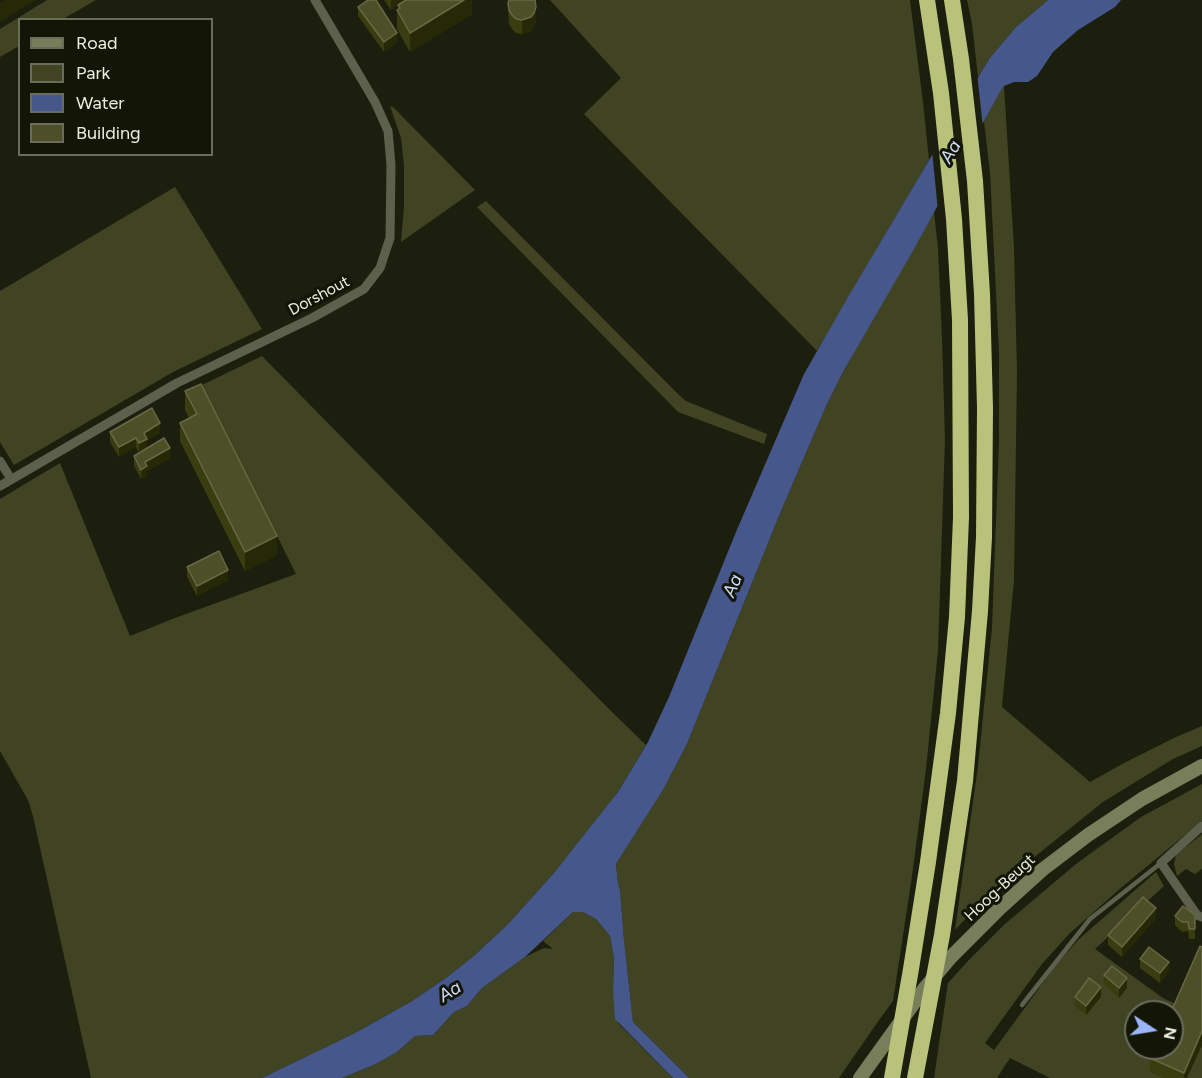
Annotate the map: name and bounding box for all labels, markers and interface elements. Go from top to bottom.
legend [18,18,213,156]
text: Road [76,32,117,54]
text: Park [76,62,110,84]
text: Water [76,92,124,114]
text: Building [76,122,141,144]
water label: Aa [936,137,966,167]
street label: Dorshout [285,272,353,320]
water label: Aa [719,571,747,601]
street label: Hoog-Beugt [961,850,1039,926]
water label: Aa [435,977,465,1007]
north arrow [1124,1000,1184,1060]
text: N [1160,1025,1181,1041]

